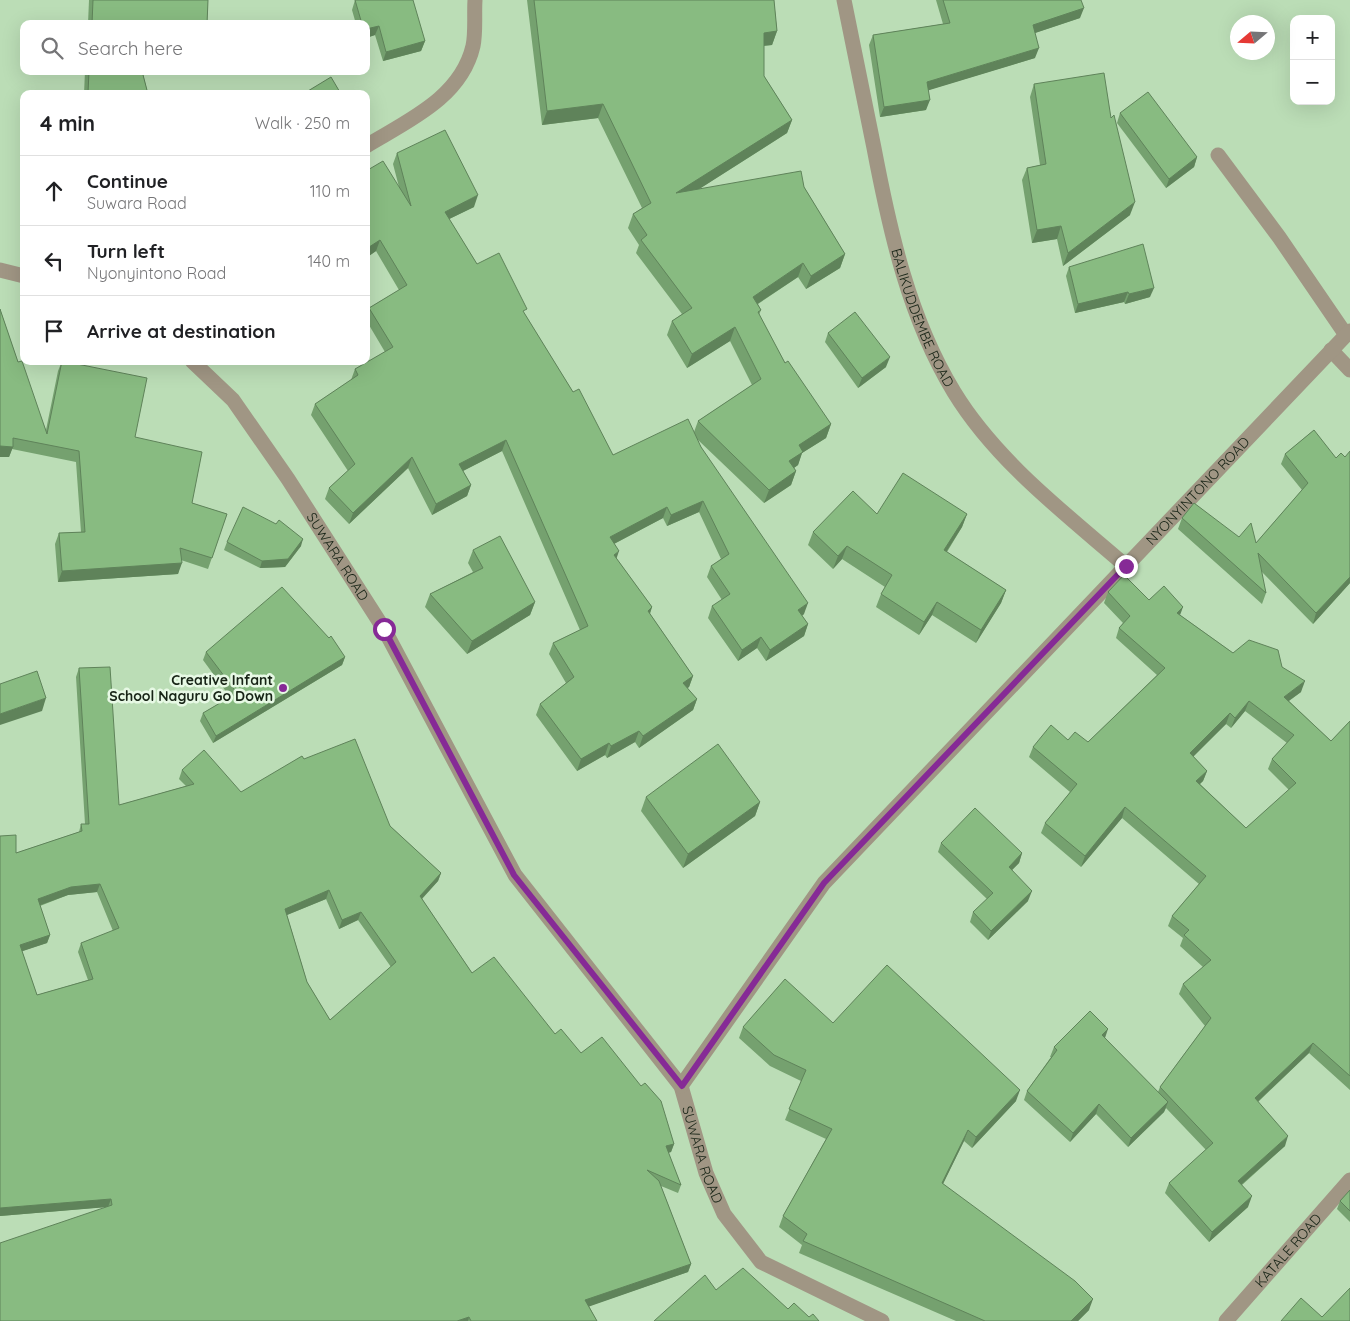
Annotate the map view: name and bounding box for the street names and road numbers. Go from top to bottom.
street label: BALIKUDDEMBE ROAD [887,246,958,390]
street label: NYONYINTONO ROAD [1142,433,1253,549]
street label: SUWARA ROAD [303,509,373,604]
street label: SUWARA ROAD [678,1104,727,1206]
street label: KATALE ROAD [1251,1210,1326,1291]

